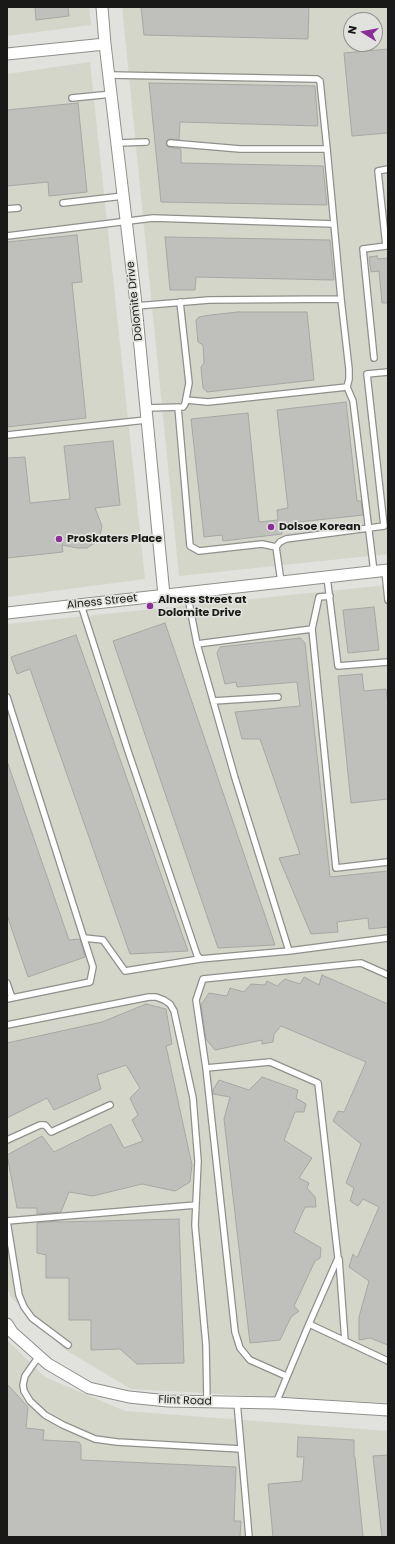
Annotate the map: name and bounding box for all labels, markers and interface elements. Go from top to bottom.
north arrow [343,12,383,52]
text: N [344,24,361,35]
street label: Dolomite Drive [124,261,146,341]
place label: Dolsoe Korean [279,520,361,534]
marker: Dolsoe Korean [266,522,276,532]
place label: ProSkaters Place [67,532,162,546]
marker: ProSkaters Place [54,534,64,544]
street label: Alness Street [66,592,138,612]
place label: Alness Street at Dolomite Drive [158,593,246,619]
marker: Alness Street at Dolomite Drive [145,601,155,611]
street label: Flint Road [158,1393,212,1409]

